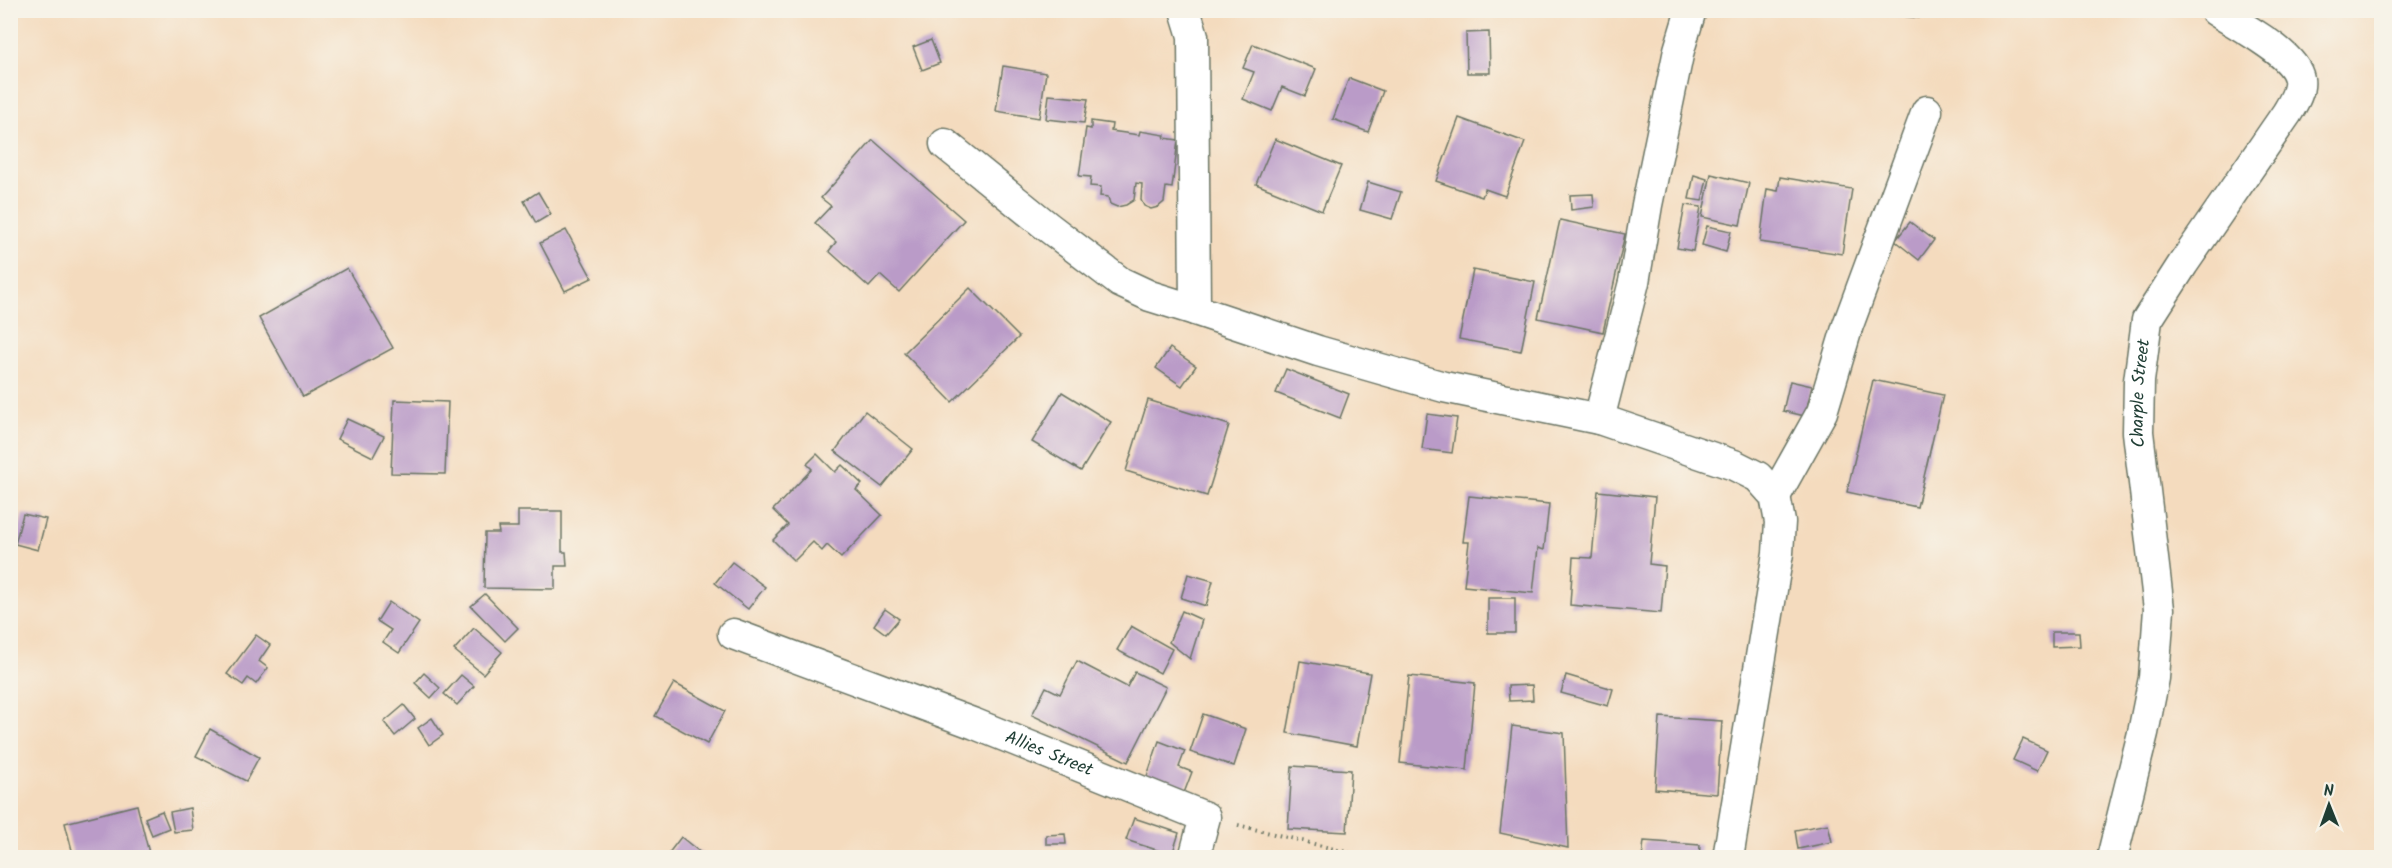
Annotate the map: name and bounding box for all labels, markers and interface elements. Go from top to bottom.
street label: Charple Street [2123,336,2159,449]
street label: Allies Street [1001,723,1098,785]
north arrow [2299,775,2359,835]
text: N [2323,779,2334,804]

